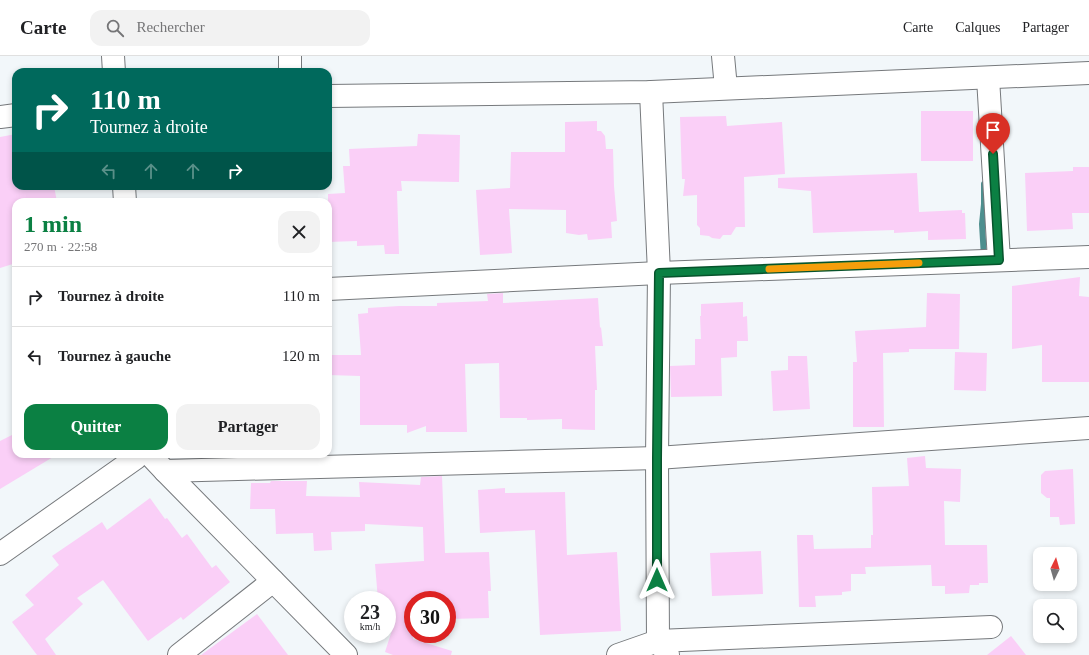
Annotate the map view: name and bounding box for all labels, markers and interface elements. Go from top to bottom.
search box [90,10,370,46]
text: Carte [20,17,66,38]
icon: search [104,17,126,39]
text: Rechercher [136,19,205,35]
text: Carte [903,20,933,35]
text: Calques [955,20,1000,35]
text: Partager [1022,20,1069,35]
icon: right [24,84,76,136]
text: 110 m [90,84,161,115]
pin [976,113,1010,154]
text: Tournez à droite [90,117,208,137]
icon: arrive [982,119,1004,141]
icon: left [98,160,120,182]
icon: ahead [140,160,162,182]
icon: ahead [182,160,204,182]
icon: right [224,160,246,182]
text: 1 min [24,211,82,237]
button: close [278,211,320,253]
text: 270 m · 22:58 [24,239,97,254]
icon: right [24,286,46,308]
text: Tournez à droite [58,288,164,304]
text: 110 m [283,288,320,304]
icon: left [24,346,46,368]
text: Tournez à gauche [58,348,171,364]
text: 120 m [282,348,320,364]
button: Quitter [24,404,168,450]
button: Partager [176,404,320,450]
north arrow [1033,547,1077,591]
map controls [1033,547,1077,643]
position arrow [636,559,678,601]
speed limit sign: 30 [404,591,456,643]
button: search [1033,599,1077,643]
text: 23 [360,601,380,623]
text: km/h [360,621,380,632]

